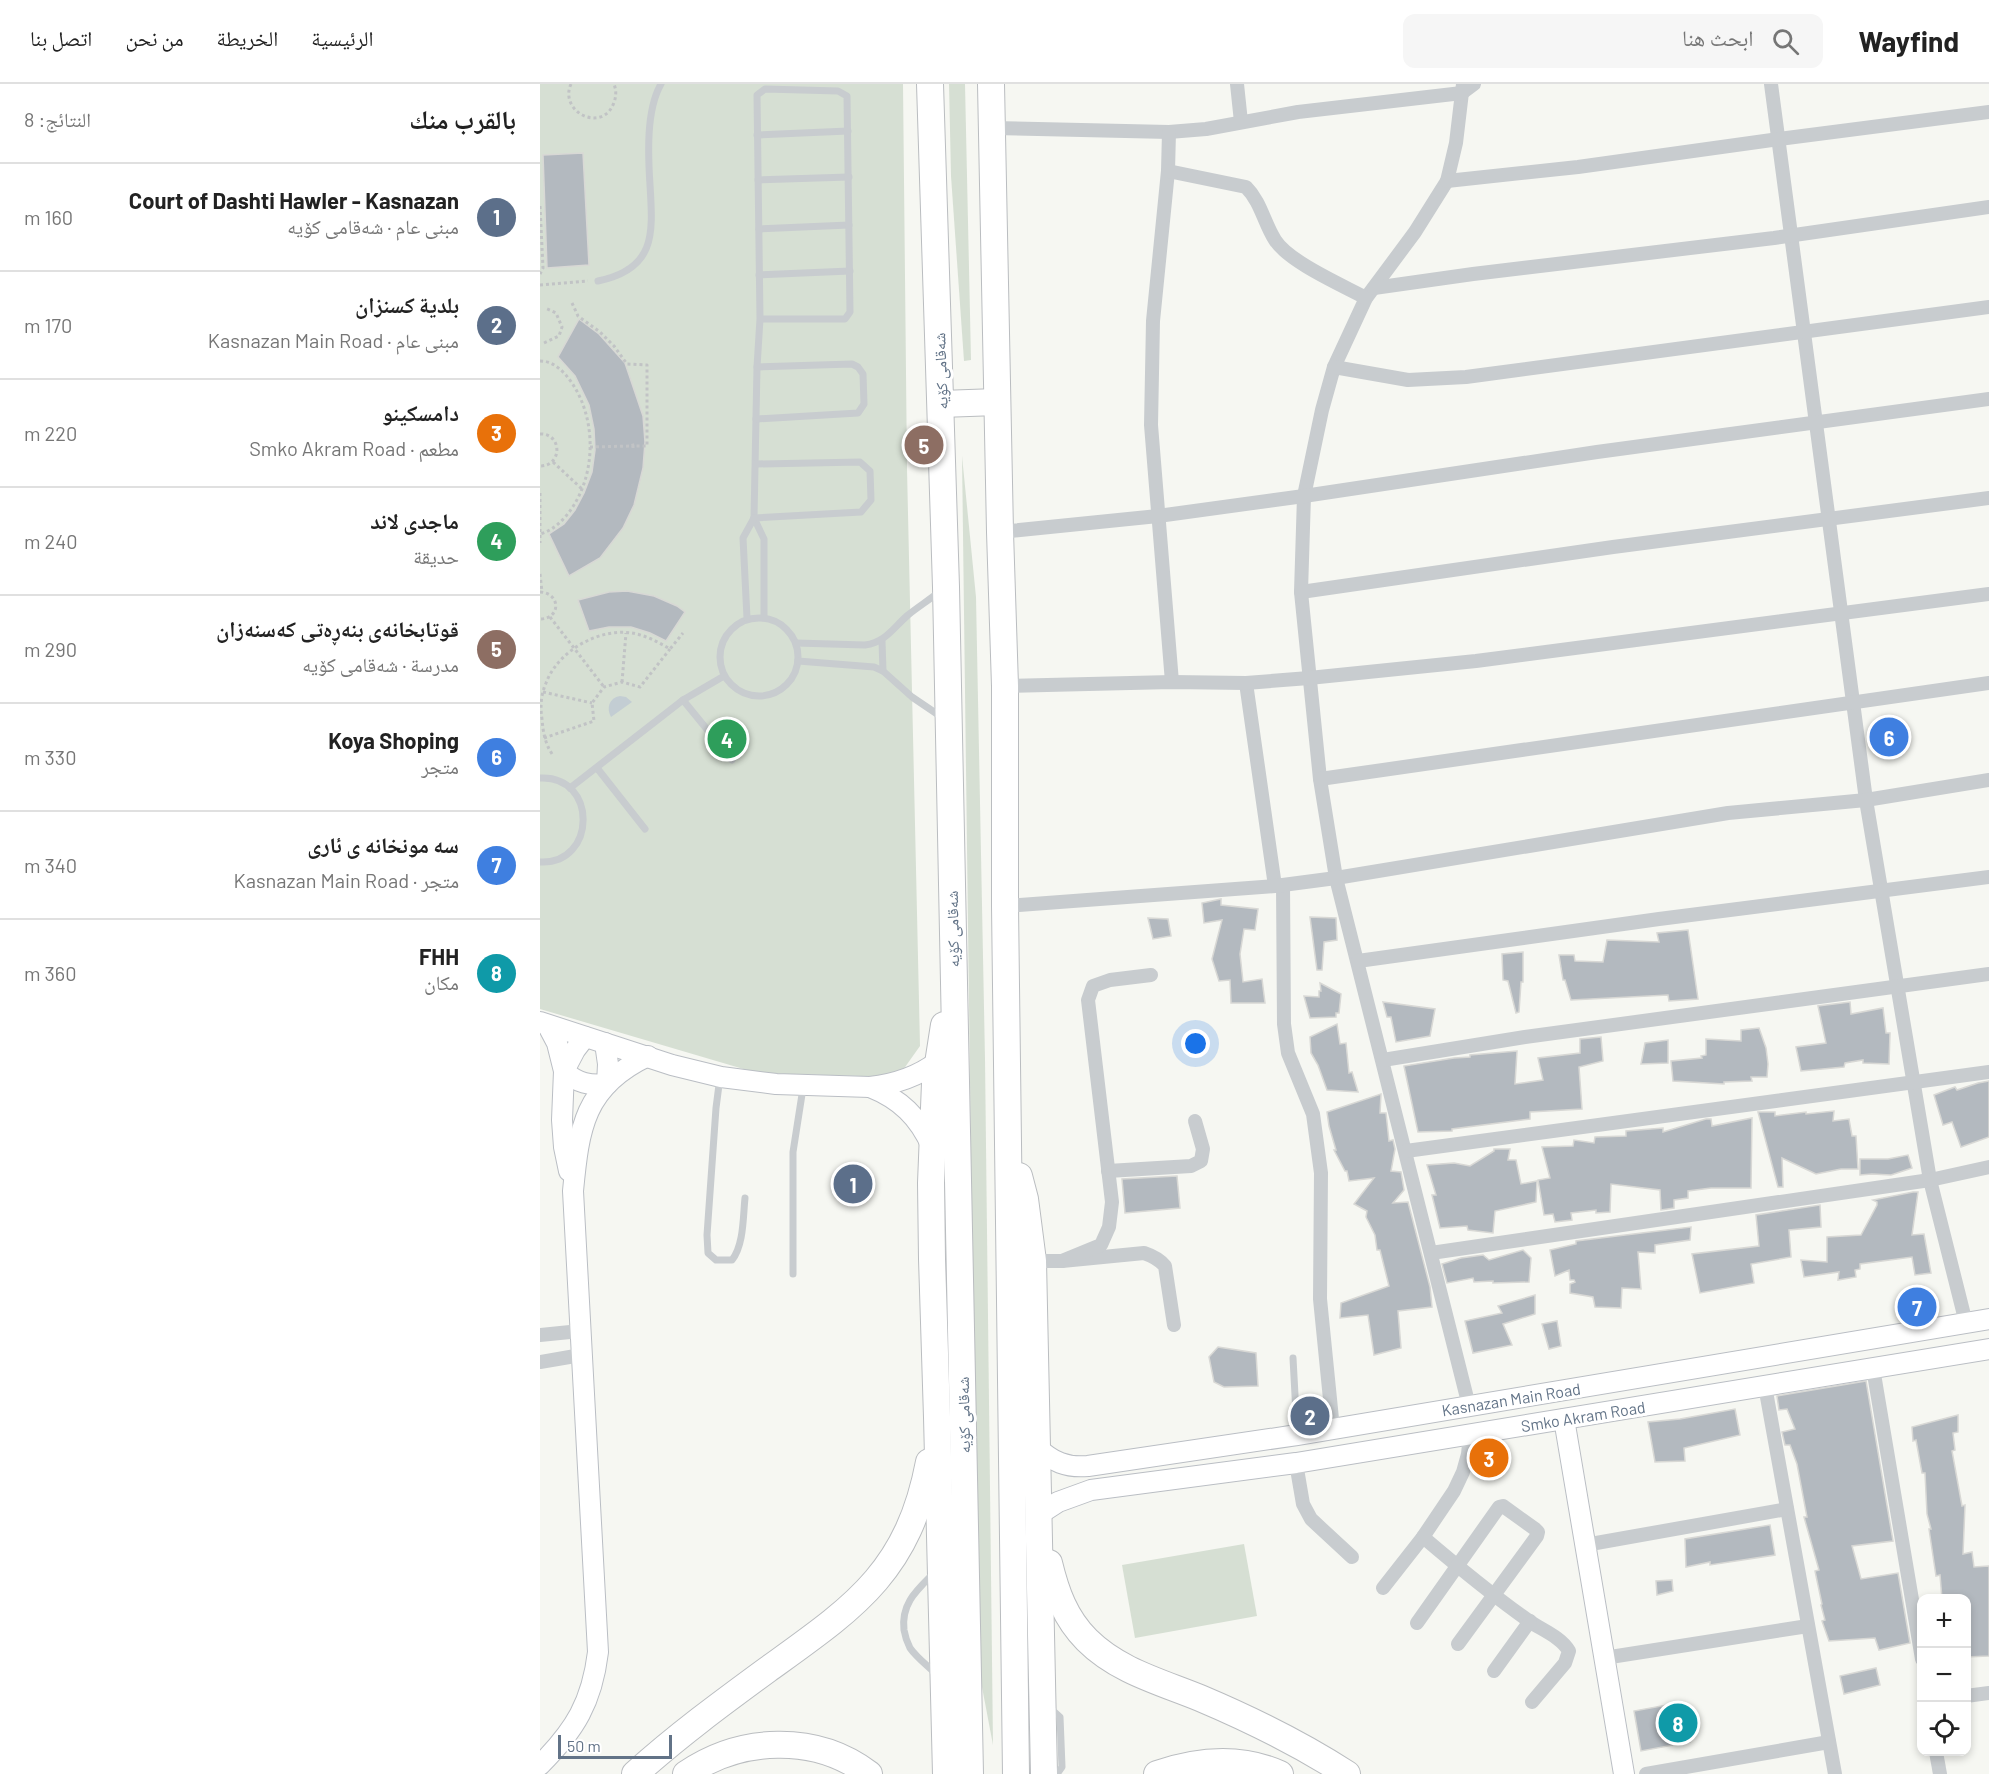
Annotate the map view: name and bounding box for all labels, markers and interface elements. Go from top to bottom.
search box [1403,14,1823,68]
text: ابحث هنا [1682,24,1754,50]
text: Wayfind [1859,24,1959,58]
text: اتصل بنا [30,25,92,50]
text: من نحن [125,25,183,50]
text: الخريطة [216,25,278,50]
text: الرئيسية [311,25,374,50]
icon: search [1769,25,1802,58]
text: بالقرب منك [409,103,516,134]
text: النتائج: 8 [24,107,91,131]
text: Court of Dashti Hawler - Kasnazan [129,187,459,213]
text: 160 m [24,205,73,229]
text: 1 [493,205,500,229]
text: مبنى عام · شەقامی کۆیە [287,214,459,238]
text: بلدية كسنزان [355,291,459,317]
text: 170 m [24,313,72,337]
text: 2 [491,313,502,337]
text: مبنى عام · Kasnazan Main Road [208,328,459,352]
street label: شەقامی کۆیە [929,332,953,410]
text: دامسكينو [382,399,459,425]
text: 220 m [24,421,77,445]
text: 3 [491,421,502,445]
pin: 5 [904,422,944,468]
text: مطعم · Smko Akram Road [249,436,459,460]
text: ماجدی لاند [370,507,459,533]
text: 240 m [24,529,78,553]
text: 4 [490,529,503,553]
text: حديقة [413,544,459,568]
text: قوتابخانەی بنەڕەتی کەسنەزان [216,615,459,641]
text: 290 m [24,637,77,661]
text: 5 [491,637,502,661]
text: مدرسة · شەقامی کۆیە [302,652,459,676]
pin: 6 [1870,714,1908,760]
pin: 4 [708,716,747,762]
text: Koya Shoping [328,727,459,753]
text: 330 m [24,745,76,769]
text: 6 [491,745,502,769]
text: متجر [421,754,459,778]
text: سه مونخانه ی ئاری [307,831,459,857]
text: 340 m [24,853,77,877]
text: 7 [492,853,501,877]
text: متجر · Kasnazan Main Road [233,868,459,892]
street label: شەقامی کۆیە [942,890,964,968]
text: FHH [419,943,459,969]
text: 360 m [24,961,76,985]
text: 8 [491,961,502,985]
text: مكان [424,970,459,994]
your location [1181,1029,1210,1058]
pin: 1 [834,1162,872,1206]
pin: 7 [1898,1284,1936,1330]
street label: شەقامی کۆیە [953,1376,975,1454]
street label: Kasnazan Main Road [1440,1379,1582,1419]
pin: 2 [1290,1394,1330,1438]
street label: Smko Akram Road [1519,1397,1647,1435]
pin: 3 [1470,1436,1508,1480]
map controls [1917,1594,1971,1756]
button: + [1917,1594,1971,1648]
button: − [1917,1648,1971,1702]
pin: 8 [1658,1700,1698,1746]
button: locate [1917,1702,1971,1756]
scale bar [558,1732,672,1760]
text: 50 m [567,1736,601,1755]

